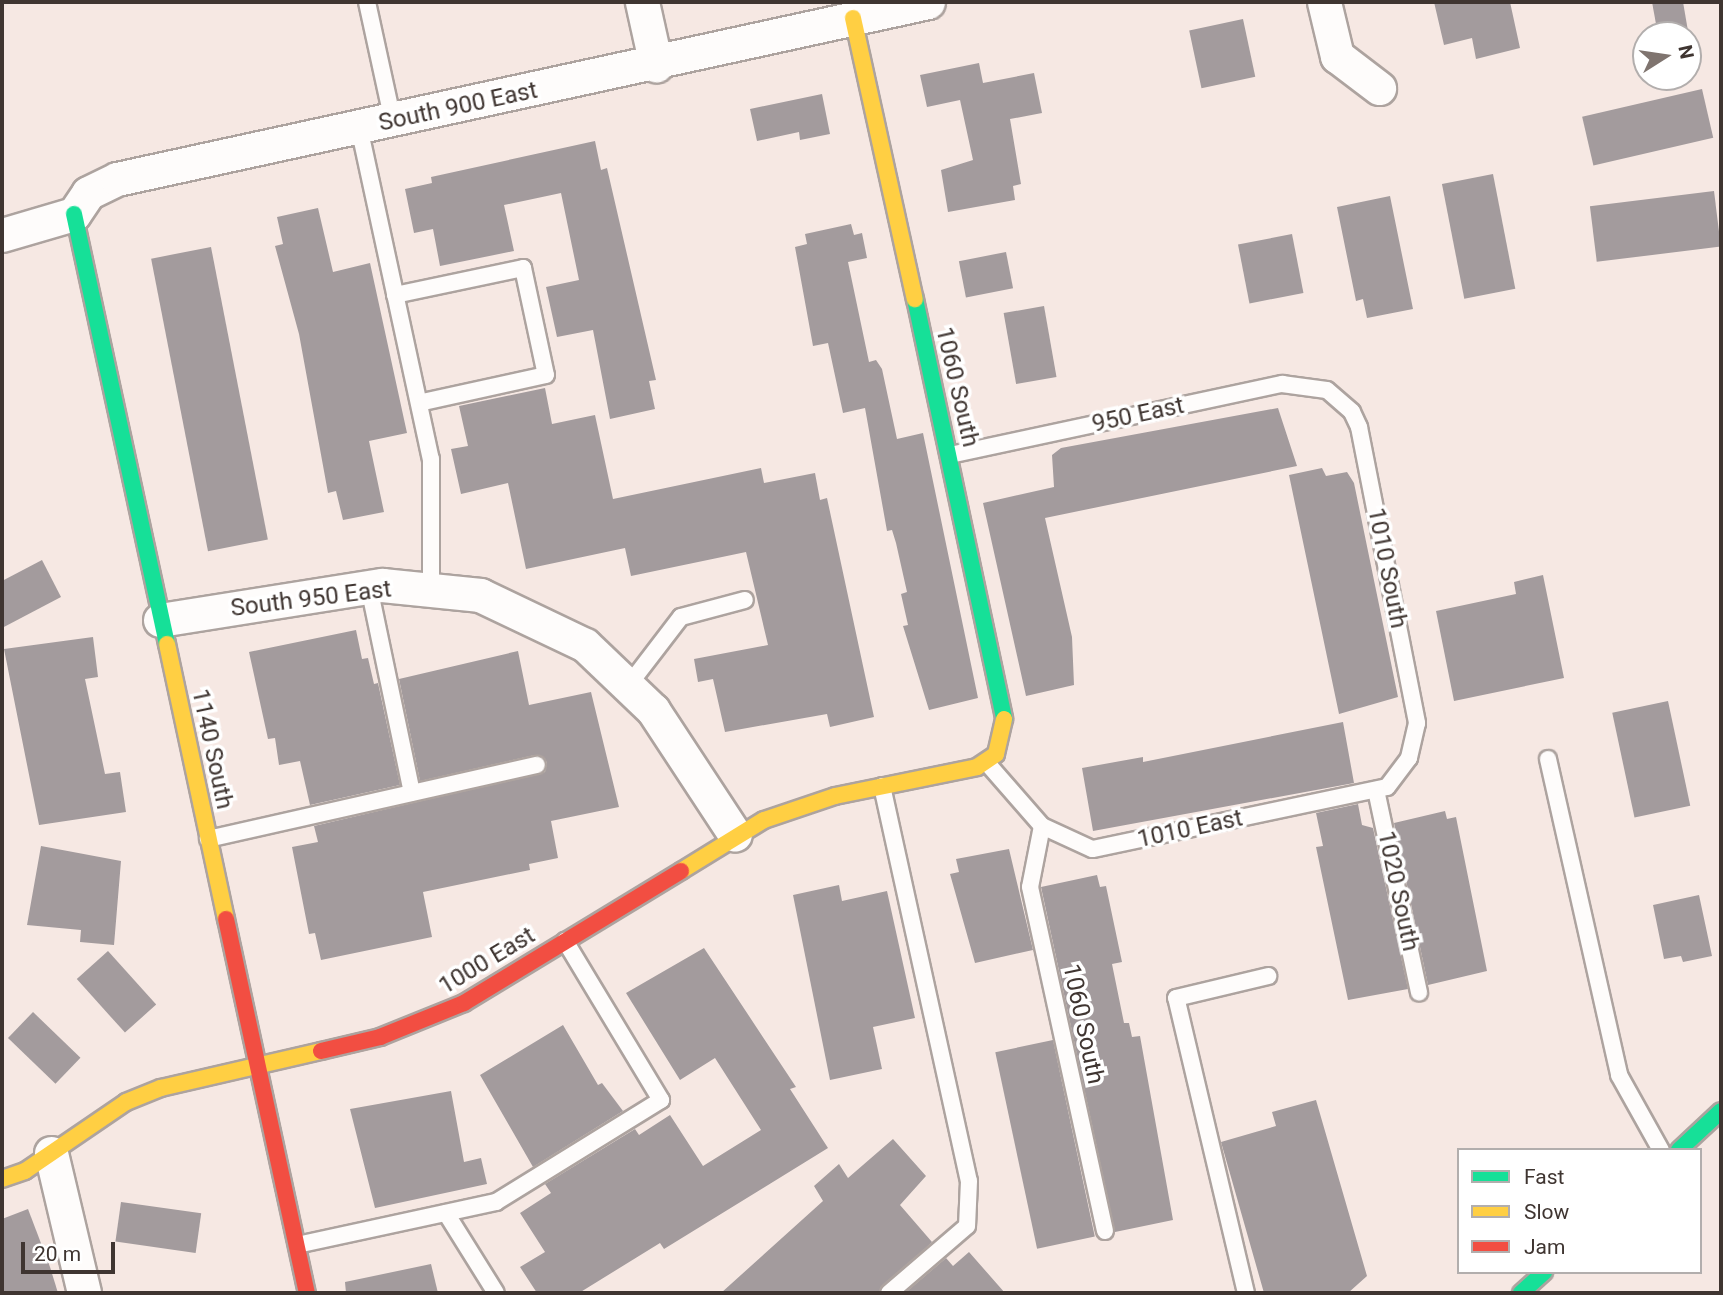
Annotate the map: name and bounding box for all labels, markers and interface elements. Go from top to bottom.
north arrow [1632,21,1702,91]
text: N [1673,43,1699,61]
street label: South 900 East [376,76,540,138]
street label: 1060 South [929,324,985,450]
street label: 950 East [1089,391,1187,439]
street label: 1010 South [1361,505,1413,631]
street label: South 950 East [229,575,393,623]
street label: 1140 South [185,686,239,812]
street label: 1010 East [1135,804,1245,854]
street label: 1020 South [1371,828,1425,954]
street label: 1000 East [434,921,540,1001]
street label: 1060 South [1056,961,1110,1087]
legend [1457,1148,1702,1274]
text: Fast [1524,1165,1564,1189]
text: Slow [1524,1200,1569,1224]
scale bar [24,1228,119,1272]
text: Jam [1524,1235,1565,1259]
text: 20 m [34,1242,81,1266]

